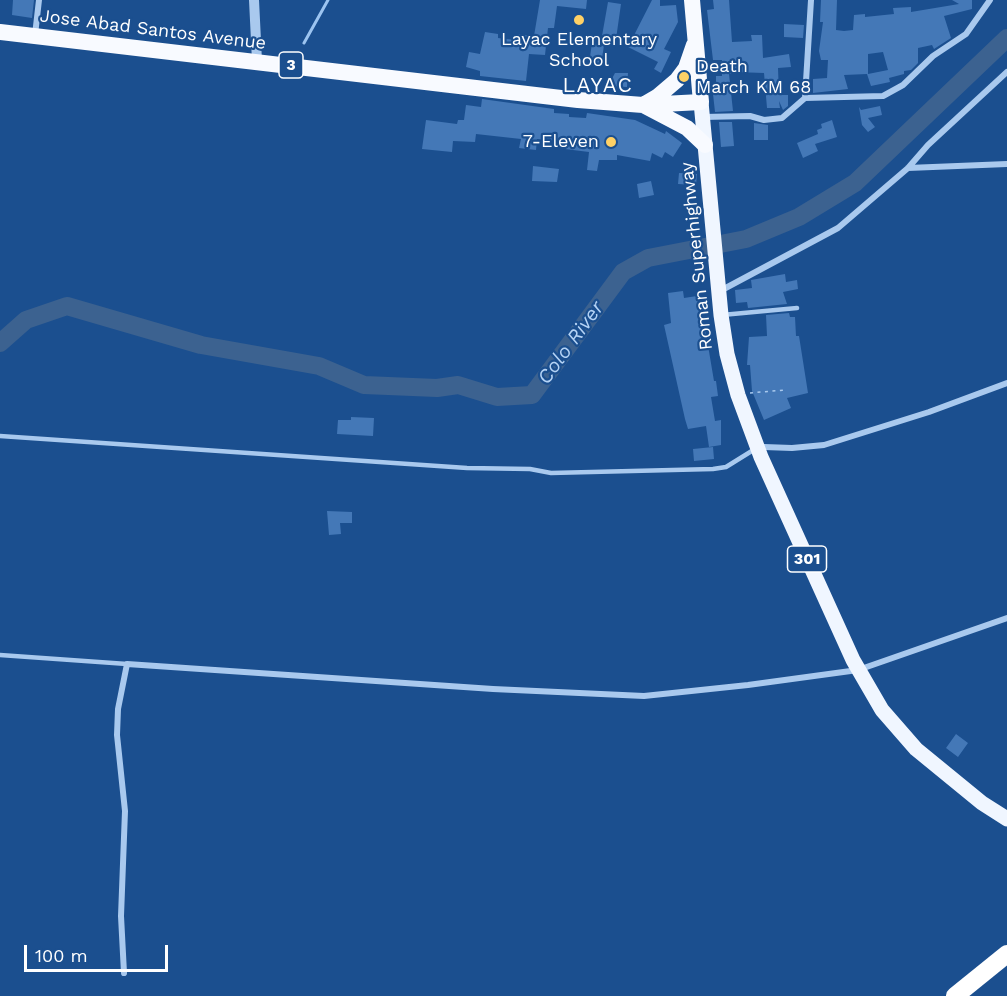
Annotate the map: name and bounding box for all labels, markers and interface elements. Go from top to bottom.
street label: Jose Abad Santos Avenue [39,5,267,55]
marker: Layac Elementary School [572,13,586,27]
place label: Layac Elementary School [501,29,657,72]
road number: 3 [279,52,303,78]
place label: Death March KM 68 [696,56,811,98]
marker: Death March KM 68 [677,70,691,84]
district label: LAYAC [562,73,634,99]
place label: 7-Eleven [523,131,599,153]
marker: 7-Eleven [604,135,618,149]
street label: Roman Superhighway [676,161,718,351]
water label: Colo River [533,297,609,389]
road number: 301 [788,546,826,572]
scale bar [27,933,171,971]
text: 100 m [35,945,88,966]

